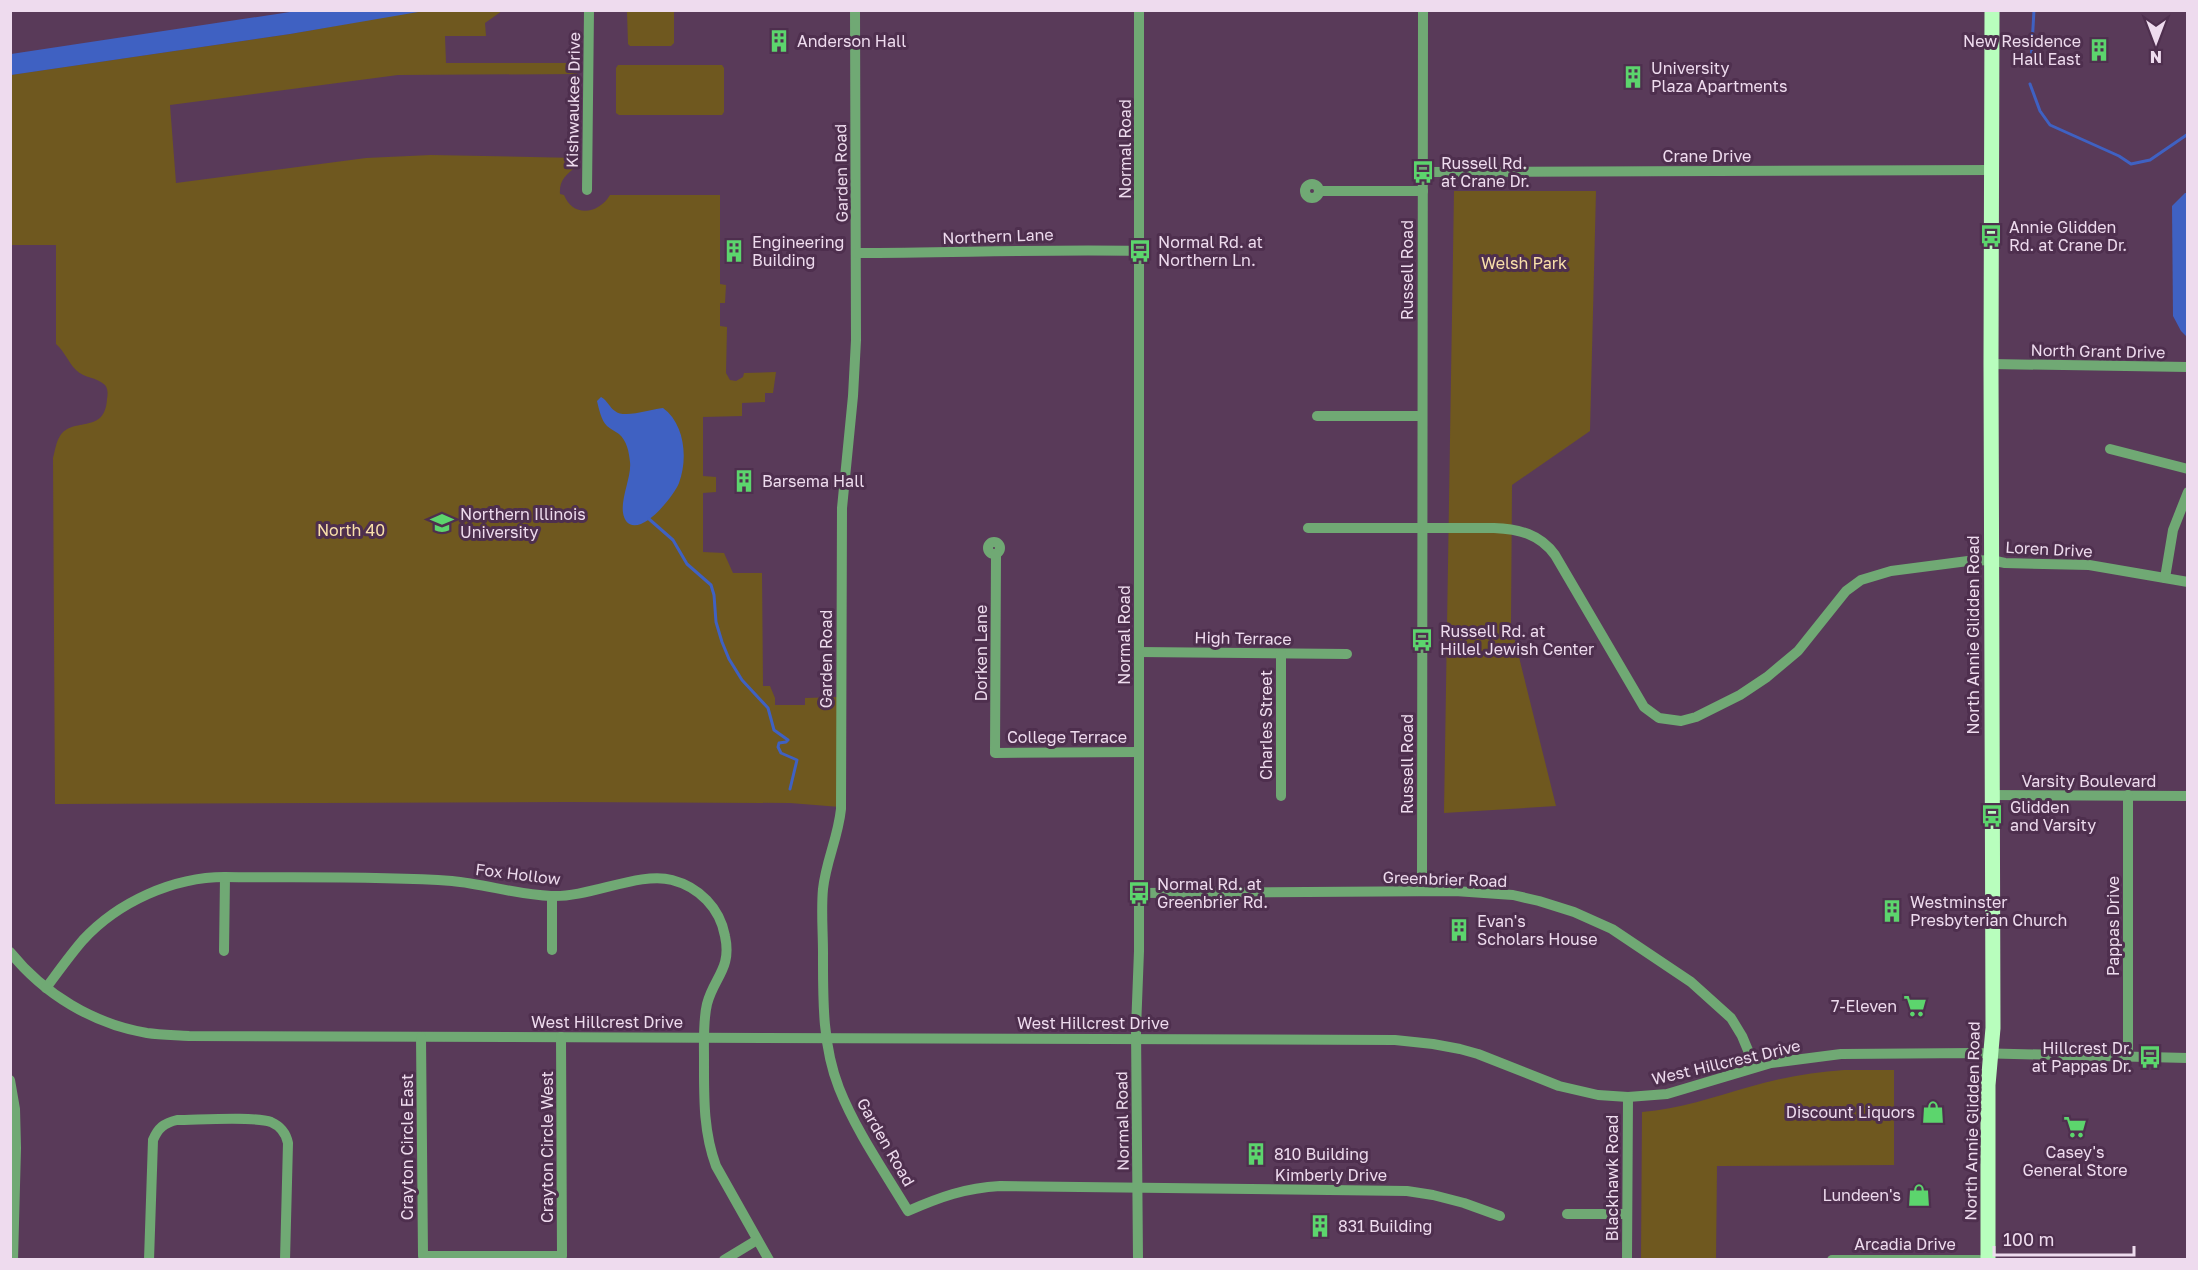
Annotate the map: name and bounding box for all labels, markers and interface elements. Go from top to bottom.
north arrow [2126,12,2186,72]
building icon: Anderson Hall [766,28,792,54]
place label: Anderson Hall [797,31,906,51]
place label: New Residence Hall East [1963,31,2081,69]
street label: Kishwaukee Drive [562,32,584,168]
building icon: New Residence Hall East [2086,37,2112,63]
text: N [2150,47,2162,67]
place label: University Plaza Apartments [1651,58,1787,96]
building icon: University Plaza Apartments [1620,64,1646,90]
street label: Normal Road [1115,99,1135,199]
street label: Garden Road [830,124,852,222]
street label: Crane Drive [1663,146,1751,166]
place label: Russell Rd. at Crane Dr. [1441,153,1530,191]
bus stop icon: Russell Rd. at Crane Dr. [1410,159,1436,185]
place label: Annie Glidden Rd. at Crane Dr. [2009,217,2127,255]
street label: Russell Road [1397,220,1417,320]
bus stop icon: Annie Glidden Rd. at Crane Dr. [1978,223,2004,249]
street label: Northern Lane [942,224,1054,248]
place label: Engineering Building [752,232,844,270]
place label: Normal Rd. at Northern Ln. [1158,232,1263,270]
building icon: Engineering Building [721,238,747,264]
bus stop icon: Normal Rd. at Northern Ln. [1127,238,1153,264]
park label: Welsh Park [1481,253,1567,273]
street label: North Grant Drive [2030,340,2166,362]
building icon: Barsema Hall [731,468,757,494]
place label: Barsema Hall [762,471,864,491]
place label: Northern Illinois University [460,504,586,542]
school or university icon: Northern Illinois University [429,510,455,536]
park label: North 40 [317,520,385,540]
street label: North Annie Glidden Road [1963,535,1983,735]
street label: Loren Drive [2005,537,2093,561]
street label: Normal Road [1114,585,1134,685]
street label: Dorken Lane [971,605,991,701]
street label: Garden Road [816,610,836,708]
place label: Russell Rd. at Hillel Jewish Center [1440,621,1594,659]
street label: High Terrace [1194,627,1292,649]
bus stop icon: Russell Rd. at Hillel Jewish Center [1409,627,1435,653]
street label: Charles Street [1256,670,1276,780]
street label: Russell Road [1397,714,1417,814]
street label: College Terrace [1007,727,1127,747]
street label: Varsity Boulevard [2022,771,2156,791]
place label: Glidden and Varsity [2010,797,2096,835]
bus stop icon: Glidden and Varsity [1979,803,2005,829]
street label: Fox Hollow [474,859,562,889]
street label: Greenbrier Road [1382,867,1508,891]
place label: Normal Rd. at Greenbrier Rd. [1157,874,1268,912]
street label: Pappas Drive [2103,876,2123,976]
bus stop icon: Normal Rd. at Greenbrier Rd. [1126,880,1152,906]
place label: Westminster Presbyterian Church [1910,892,2067,930]
building icon: Westminster Presbyterian Church [1879,898,1905,924]
place label: Evan's Scholars House [1477,911,1597,949]
building icon: Evan's Scholars House [1446,917,1472,943]
supermarket icon: 7-Eleven [1902,993,1928,1019]
place label: 7-Eleven [1831,996,1897,1016]
street label: West Hillcrest Drive [531,1012,683,1032]
street label: West Hillcrest Drive [1017,1013,1169,1033]
street label: North Annie Glidden Road [1960,1021,1984,1221]
street label: West Hillcrest Drive [1650,1035,1802,1089]
place label: Hillcrest Dr. at Pappas Dr. [2032,1038,2132,1076]
bus stop icon: Hillcrest Dr. at Pappas Dr. [2137,1044,2163,1070]
street label: Crayton Circle West [537,1071,557,1223]
street label: Normal Road [1111,1071,1133,1171]
street label: Crayton Circle East [397,1074,417,1220]
street label: Garden Road [853,1094,919,1190]
shop icon: Discount Liquors [1920,1099,1946,1125]
place label: Discount Liquors [1786,1102,1915,1122]
supermarket icon: Casey's General Store [2062,1114,2088,1140]
street label: Blackhawk Road [1602,1115,1622,1241]
building icon: 810 Building [1243,1141,1269,1167]
place label: Casey's General Store [2022,1142,2128,1180]
place label: 810 Building [1274,1144,1369,1164]
street label: Kimberly Drive [1275,1165,1387,1185]
shop icon: Lundeen's [1906,1182,1932,1208]
place label: Lundeen's [1823,1185,1901,1205]
building icon: 831 Building [1307,1213,1333,1239]
place label: 831 Building [1338,1216,1432,1236]
scale bar [1994,1219,2134,1257]
text: 100 m [2003,1228,2054,1250]
street label: Arcadia Drive [1854,1234,1956,1254]

